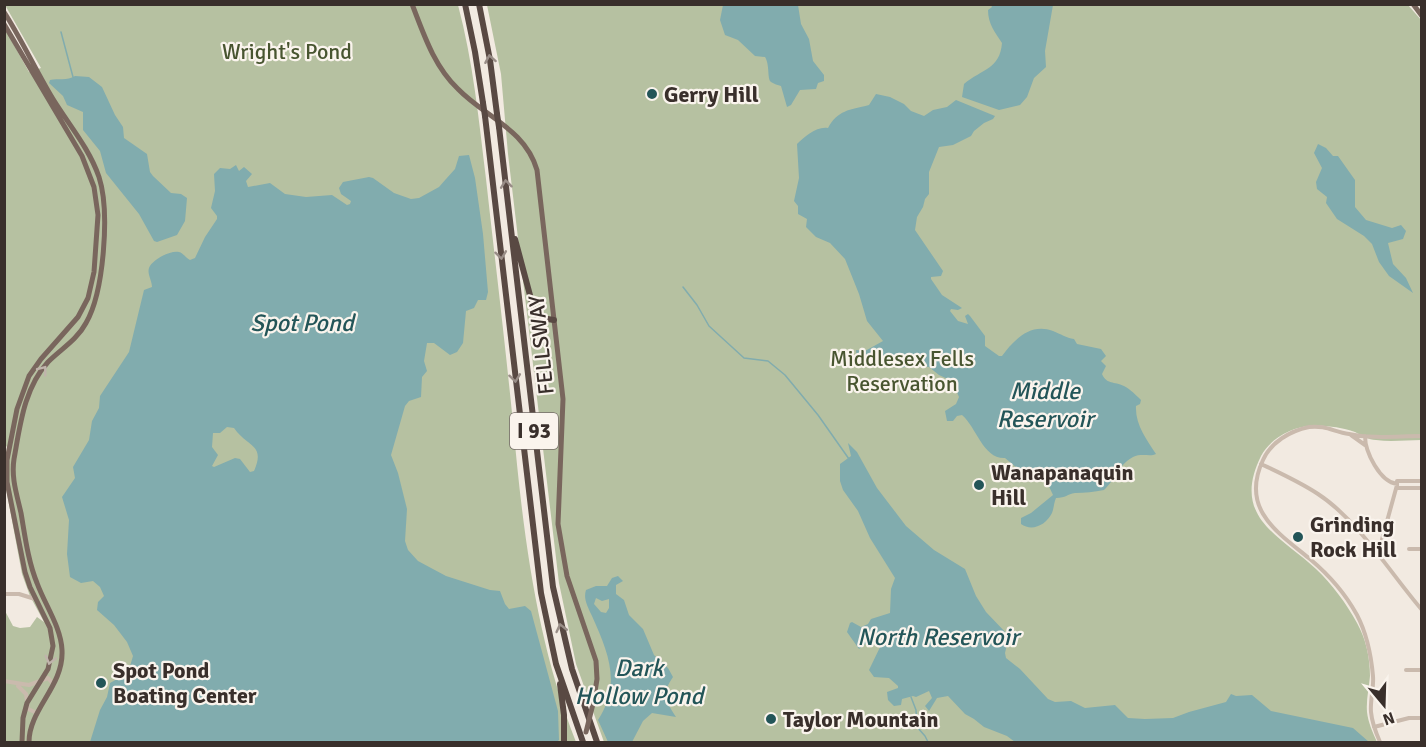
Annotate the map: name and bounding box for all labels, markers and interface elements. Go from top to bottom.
park label: Wright's Pond [222,38,352,65]
one-way arrow [484,54,497,64]
place label: Gerry Hill [664,81,759,108]
marker: Gerry Hill [645,87,659,101]
one-way arrow [500,180,512,189]
one-way arrow [494,250,506,259]
street label: FELLSWAY [522,294,560,396]
water label: Spot Pond [250,308,357,338]
park label: Middlesex Fells Reservation [830,345,974,397]
one-way arrow [36,365,47,376]
one-way arrow [508,373,521,382]
water label: Middle Reservoir [997,376,1096,434]
road number: I 93 [510,413,558,449]
place label: Wanapanaquin Hill [991,459,1134,511]
marker: Wanapanaquin Hill [972,478,986,492]
place label: Grinding Rock Hill [1310,511,1397,563]
marker: Grinding Rock Hill [1291,530,1305,544]
water label: North Reservoir [857,622,1022,652]
one-way arrow [555,623,568,633]
water label: Dark Hollow Pond [575,653,706,711]
one-way arrow [45,654,58,664]
place label: Spot Pond Boating Center [113,657,257,709]
north arrow [1354,675,1414,735]
marker: Spot Pond Boating Center [94,676,108,690]
place label: Taylor Mountain [783,706,938,733]
text: N [1380,707,1397,730]
marker: Taylor Mountain [764,712,778,726]

